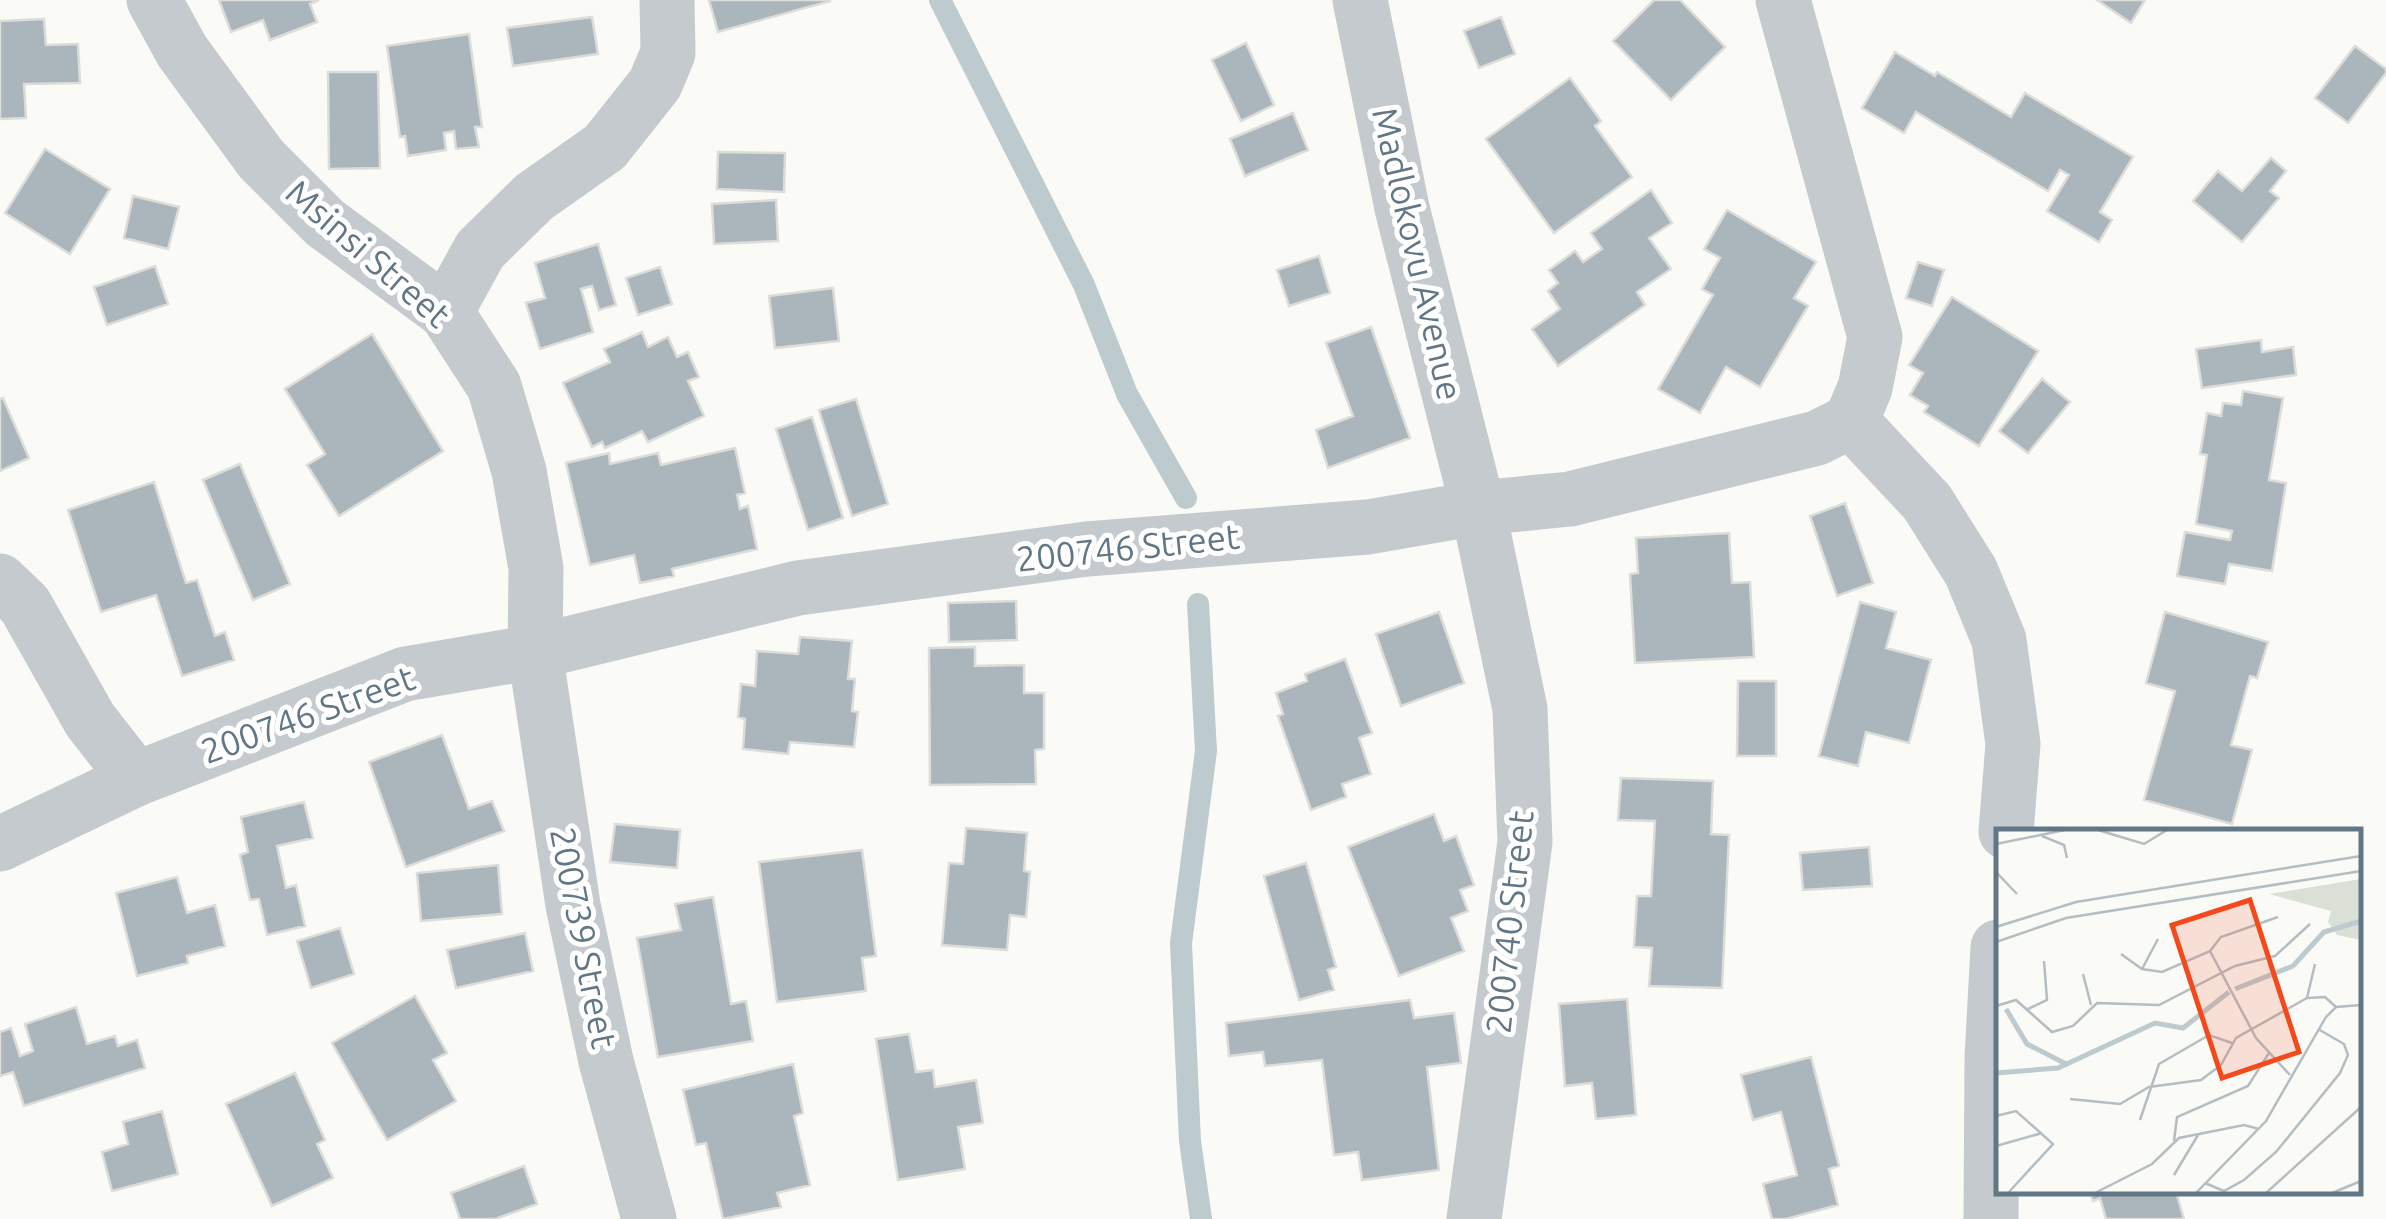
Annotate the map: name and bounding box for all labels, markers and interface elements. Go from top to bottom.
street label: Madlokovu Avenue [1365,104,1471,404]
street label: Msinsi Street [279,171,459,335]
street label: 200746 Street [1014,515,1242,579]
street label: 200746 Street [195,657,420,771]
street label: 200740 Street [1477,808,1541,1035]
street label: 200739 Street [543,824,625,1052]
inset map [1996,829,2361,1194]

